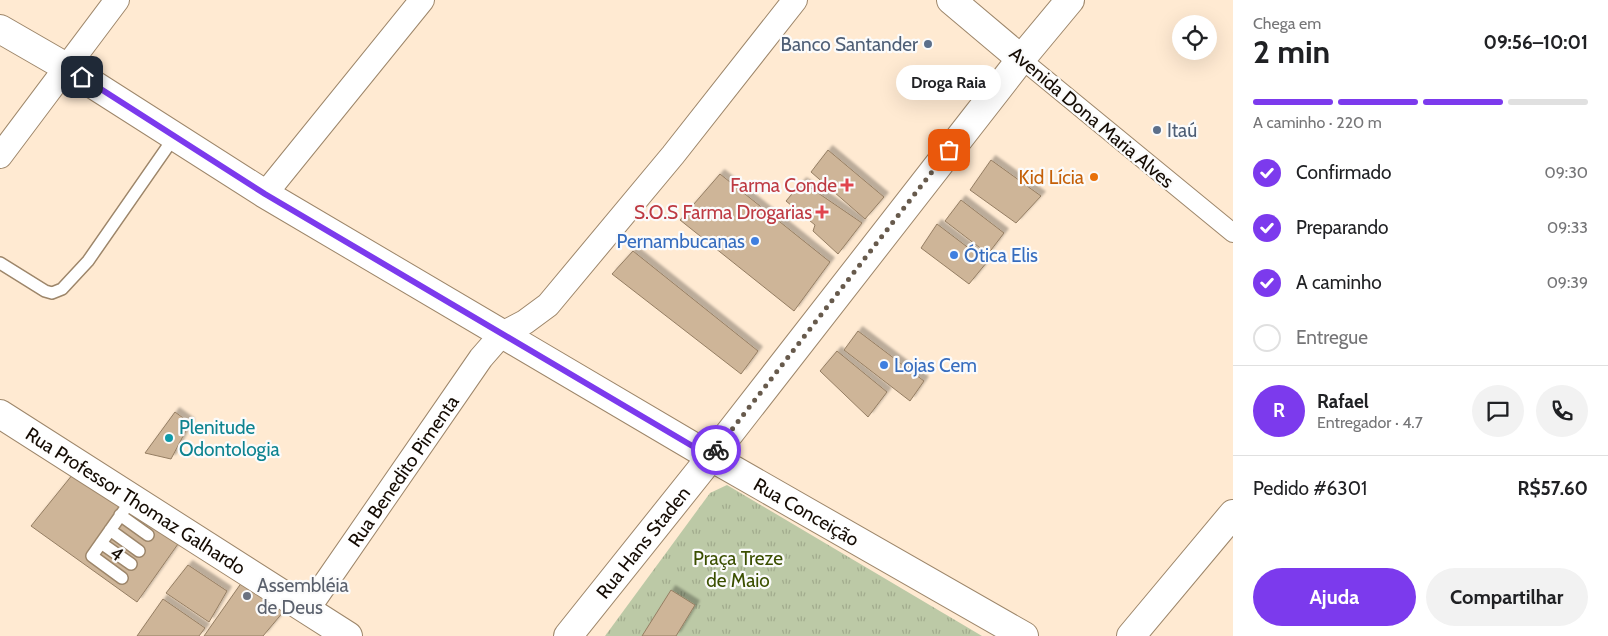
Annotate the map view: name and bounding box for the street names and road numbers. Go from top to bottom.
street label: Avenida Dona Maria Alves [1005,42,1179,193]
street label: Rua Benedito Pimenta [343,391,464,551]
street label: Rua Professor Thomaz Galhardo [21,422,250,580]
street label: Rua Conceição [749,473,863,551]
street label: Rua Hans Staden [592,482,695,603]
street label: 4 [106,541,128,566]

